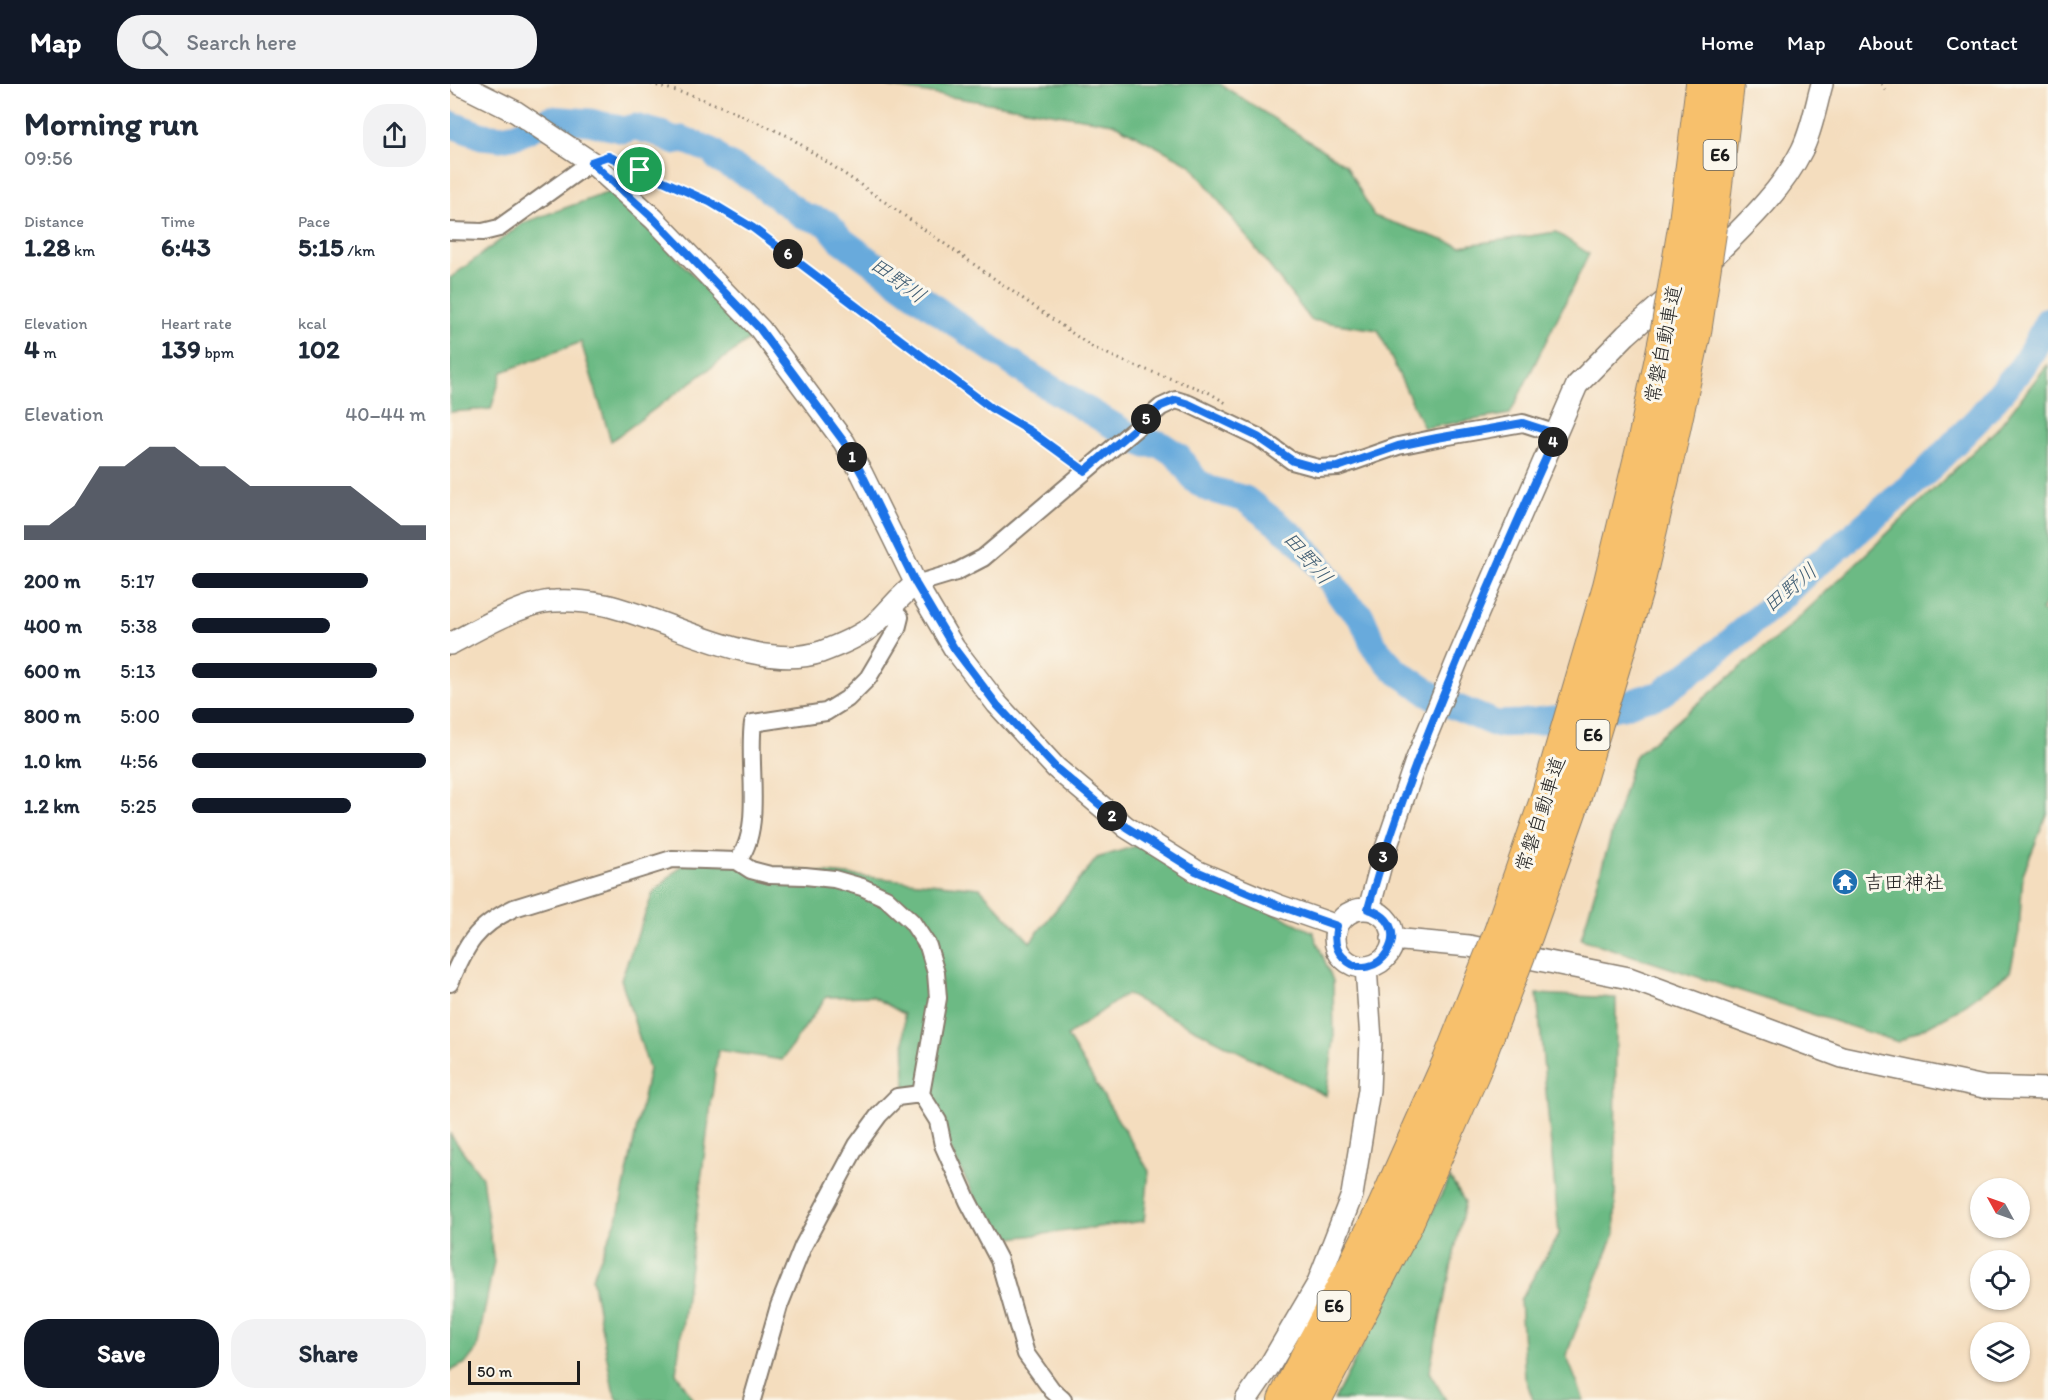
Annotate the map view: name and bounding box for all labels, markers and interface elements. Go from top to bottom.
search box [117,15,537,69]
text: Map [30,25,81,59]
icon: search [138,26,171,59]
text: Search here [186,29,297,56]
text: Home [1701,30,1754,55]
text: Map [1787,30,1826,55]
text: About [1859,30,1913,55]
text: Contact [1946,30,2018,55]
text: Morning run [24,104,199,143]
button: share [363,104,426,167]
road number: E6 [1704,140,1736,170]
pin [614,144,665,195]
text: 09:56 [24,146,73,170]
icon: arrive [623,153,656,186]
text: Distance [24,212,84,231]
text: Time [161,212,195,231]
text: Pace [298,212,330,231]
text: 1.28 [24,231,70,263]
text: 6:43 [161,231,211,263]
text: 5:15 [298,231,344,263]
pin: 6 [773,239,803,269]
text: km [70,241,95,260]
text: /km [344,241,375,260]
text: 6 [784,244,792,263]
water label: 田野川 [865,251,931,308]
street label: 常磐自動車道 [1640,283,1686,405]
text: Elevation [24,314,88,333]
text: Heart rate [161,314,232,333]
text: kcal [298,314,326,333]
text: 4 [24,333,40,365]
text: 139 [161,333,201,365]
text: 102 [298,333,340,365]
text: m [40,343,57,362]
text: bpm [201,343,234,362]
text: Elevation [24,402,103,426]
text: 40–44 m [345,402,426,426]
pin: 5 [1131,404,1161,434]
text: 5 [1142,409,1150,428]
pin: 4 [1538,427,1568,457]
text: 4 [1548,432,1558,451]
pin: 1 [837,442,867,472]
text: 1 [848,447,856,466]
water label: 田野川 [1278,526,1338,590]
water label: 田野川 [1758,558,1822,617]
text: 200 m [24,569,80,593]
text: 5:17 [120,569,155,593]
text: 400 m [24,614,82,638]
text: 5:38 [120,614,157,638]
text: 600 m [24,659,81,683]
text: 5:13 [120,659,156,683]
text: 800 m [24,704,81,728]
text: 5:00 [120,704,160,728]
road number: E6 [1576,720,1610,750]
text: 1.0 km [24,749,81,773]
text: 4:56 [120,749,158,773]
street label: 常磐自動車道 [1510,753,1570,875]
text: 1.2 km [24,794,80,818]
text: 5:25 [120,794,156,818]
pin: 2 [1097,801,1127,831]
text: 2 [1108,806,1116,825]
pin: 3 [1368,842,1398,872]
text: 3 [1379,847,1387,866]
temple icon: 吉田神社 [1830,867,1860,897]
place label: 吉田神社 [1864,870,1944,894]
north arrow [1970,1178,2030,1238]
map controls [1970,1178,2030,1382]
button: locate [1970,1250,2030,1310]
road number: E6 [1318,1291,1350,1321]
button: Save [24,1319,219,1388]
button: Share [231,1319,426,1388]
button: layers [1970,1322,2030,1382]
scale bar [468,1358,580,1386]
text: 50 m [477,1362,512,1381]

